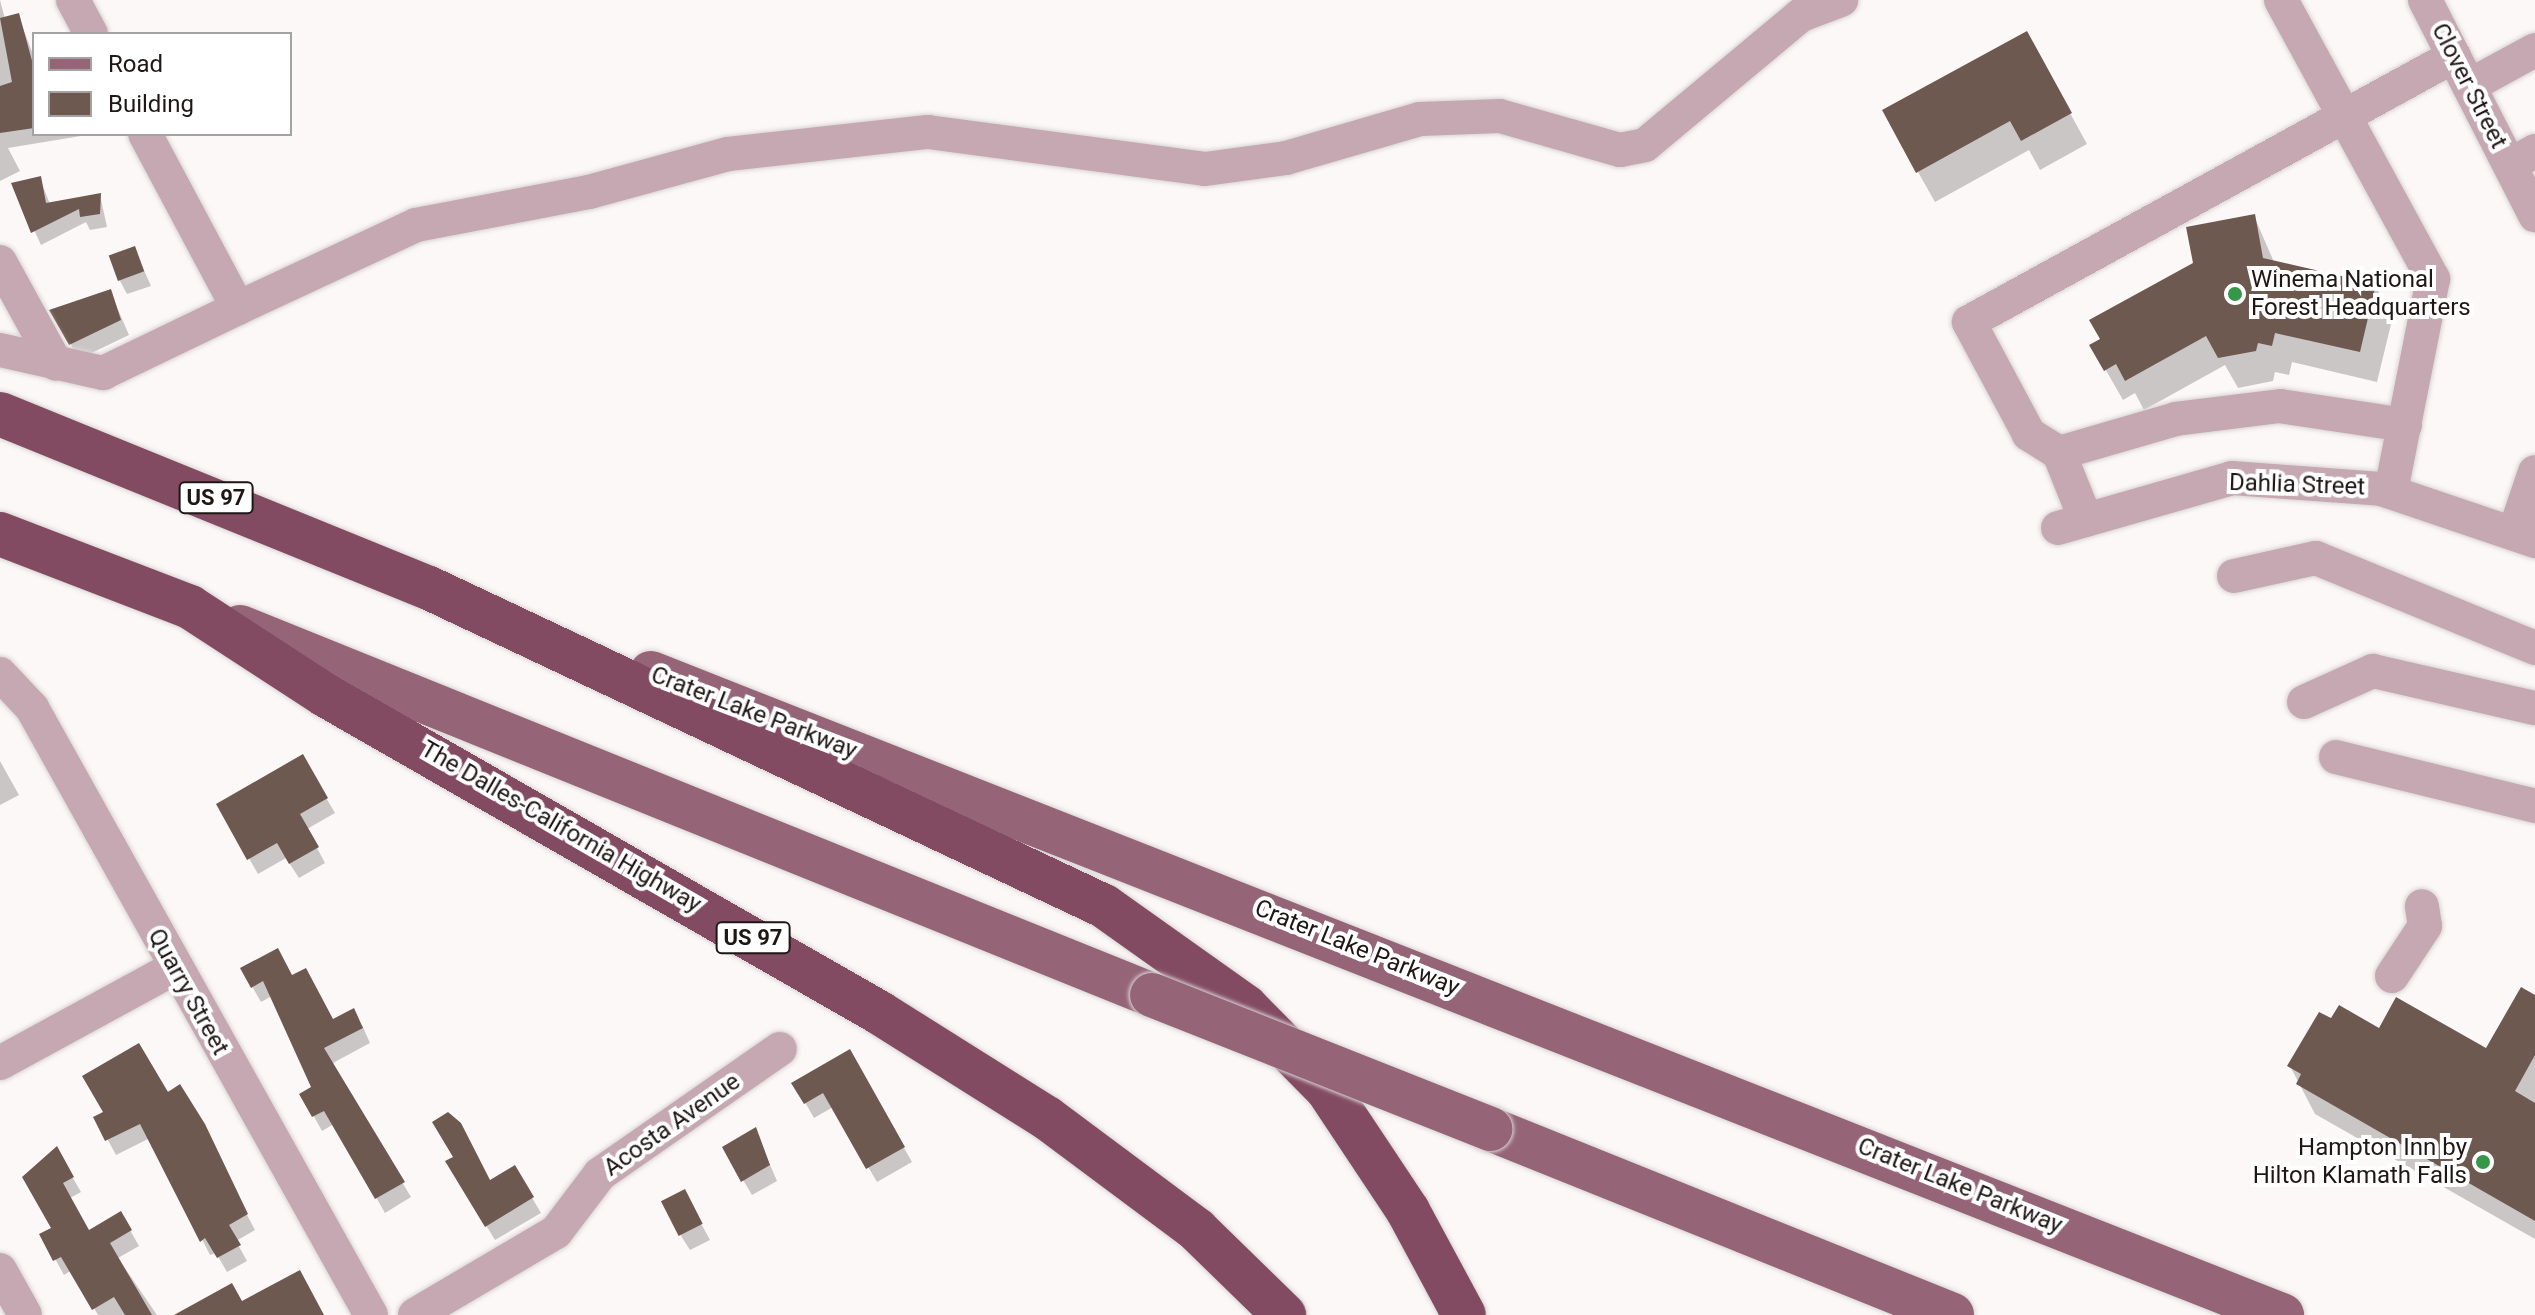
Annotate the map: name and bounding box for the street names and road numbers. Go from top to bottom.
street label: Clover Street [2425,19,2513,153]
street label: Dahlia Street [2229,468,2365,502]
road number: US 97 [178,480,254,516]
street label: Crater Lake Parkway [647,660,861,766]
street label: The Dalles-California Highway [416,735,706,919]
street label: Crater Lake Parkway [1250,894,1464,1002]
road number: US 97 [715,920,791,956]
street label: Quarry Street [141,924,235,1060]
street label: Acosta Avenue [598,1067,746,1183]
street label: Crater Lake Parkway [1853,1132,2067,1240]

